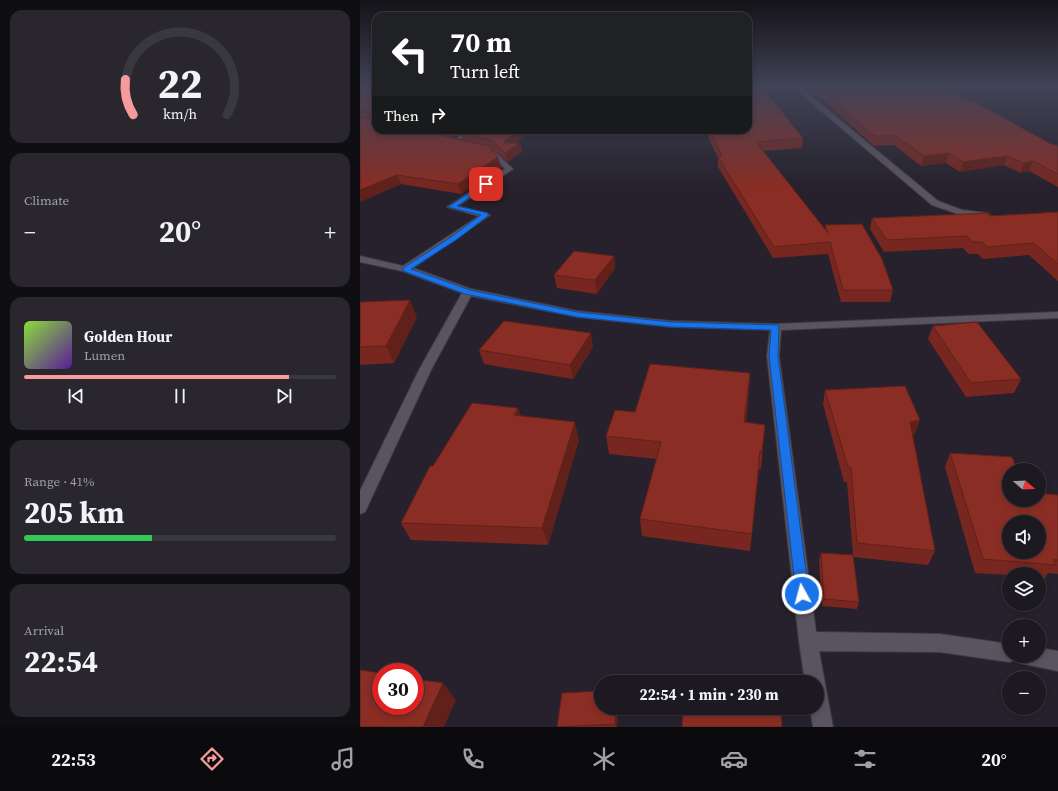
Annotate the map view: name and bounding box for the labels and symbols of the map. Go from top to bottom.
pin [469,167,503,201]
north arrow [1002,463,1046,507]
position arrow [781,573,823,615]
speed limit sign: 30 [372,663,424,715]

